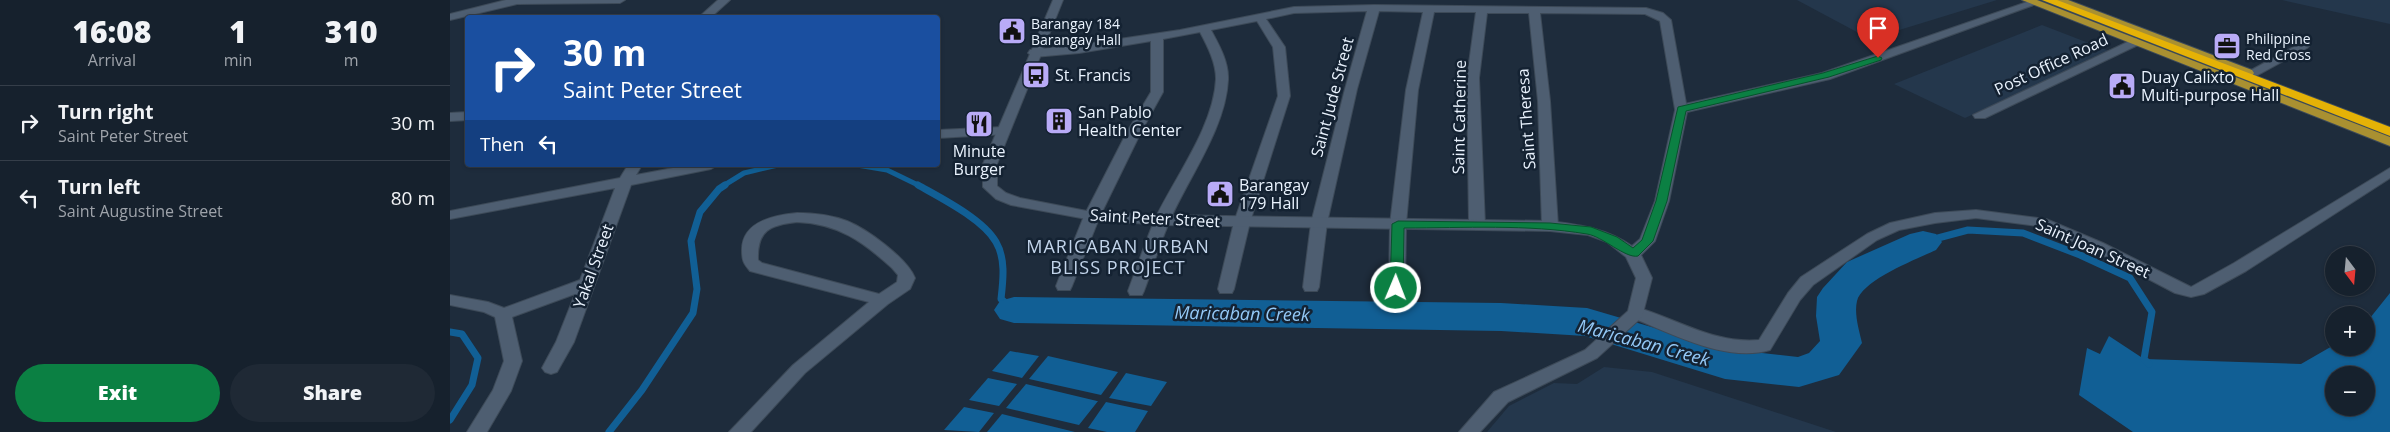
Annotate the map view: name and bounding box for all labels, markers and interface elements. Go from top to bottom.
pin [1857,7,1899,58]
text: 16:08 [72,11,151,52]
text: 1 [229,11,247,52]
text: 310 [325,11,378,52]
place label: Barangay 184 Barangay Hall [1031,14,1121,49]
icon: arrive [1864,14,1892,42]
public building icon: Barangay 184 Barangay Hall [997,16,1027,46]
street label: Post Office Road [1991,28,2111,100]
text: 30 m [563,29,646,76]
place label: Philippine Red Cross [2246,29,2311,64]
office icon: Philippine Red Cross [2212,31,2242,61]
street label: Saint Jude Street [1305,34,1359,159]
icon: right [480,35,545,100]
text: Arrival [88,49,136,71]
text: min [224,49,252,71]
text: m [344,49,359,71]
bus stop icon: St. Francis [1021,60,1051,90]
street label: Saint Catherine [1447,60,1471,174]
place label: St. Francis [1055,64,1131,86]
place label: Duay Calixto Multi-purpose Hall [2141,66,2279,106]
street label: Saint Theresa [1512,68,1540,170]
public building icon: Duay Calixto Multi-purpose Hall [2107,71,2137,101]
text: Saint Peter Street [563,74,742,104]
text: Turn right [58,99,153,125]
place label: San Pablo Health Center [1078,101,1182,141]
building icon: San Pablo Health Center [1044,106,1074,136]
icon: right [15,109,43,137]
restaurant icon: Minute Burger [964,109,994,139]
text: 30 m [391,110,435,136]
text: Saint Peter Street [58,125,188,147]
icon: left [534,130,562,158]
text: Then [480,131,524,157]
place label: Minute Burger [953,140,1005,180]
text: Turn left [58,174,140,200]
place label: Barangay 179 Hall [1239,174,1310,214]
public building icon: Barangay 179 Hall [1205,179,1235,209]
icon: left [15,184,43,212]
text: 80 m [391,185,435,211]
text: Saint Augustine Street [58,200,223,222]
street label: Saint Peter Street [1089,204,1221,232]
street label: Saint Joan Street [2032,213,2154,283]
street label: Yakal Street [568,221,618,311]
district label: MARICABAN URBAN BLISS PROJECT [1026,234,1210,279]
north arrow [2325,246,2375,296]
map controls [2325,246,2375,416]
position arrow [1369,261,1421,313]
water label: Maricaban Creek [1174,300,1311,326]
button: + [2325,306,2375,356]
water label: Maricaban Creek [1576,313,1714,371]
button: Exit [15,364,220,422]
button: Share [230,364,435,422]
button: − [2325,366,2375,416]

